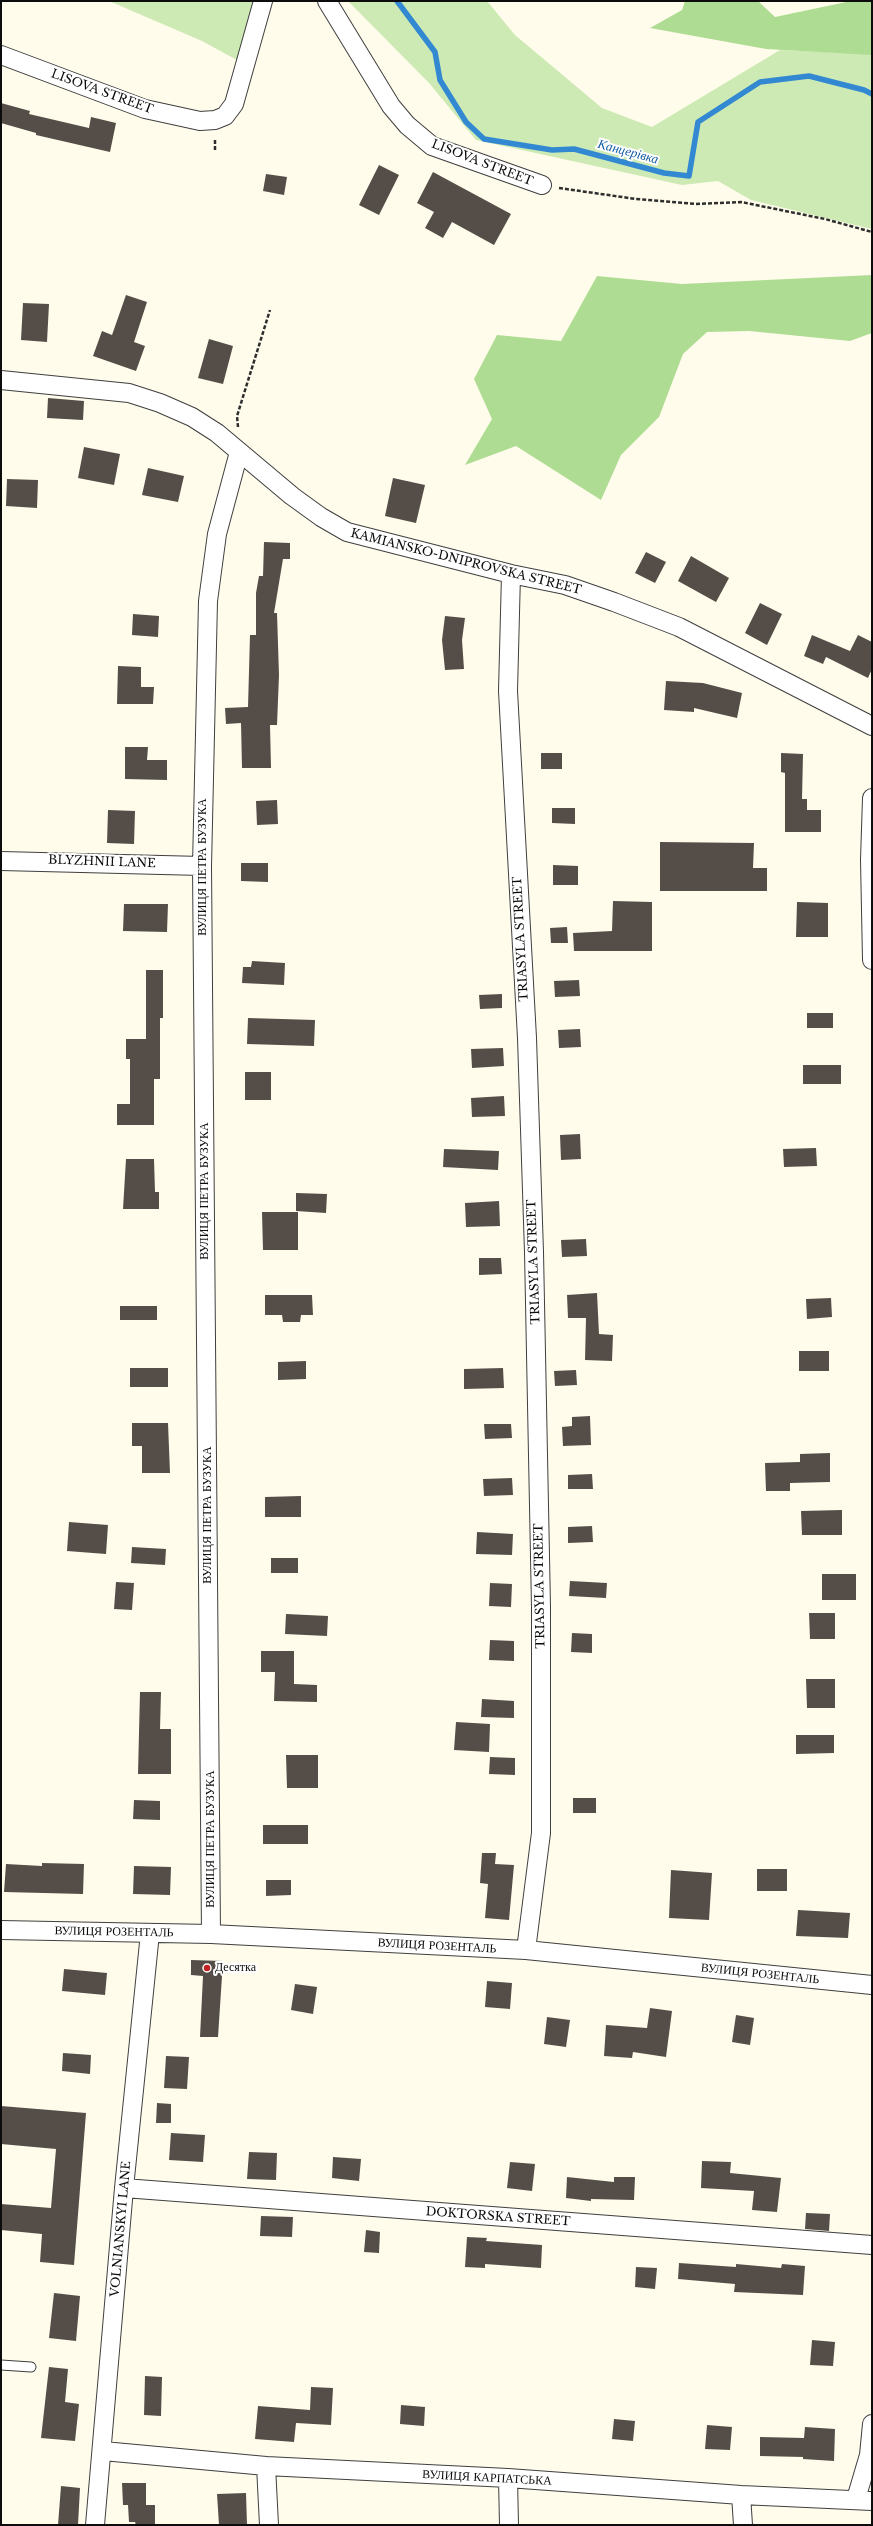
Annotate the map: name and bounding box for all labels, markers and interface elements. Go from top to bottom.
street label: LISOVA STREET [49,67,155,117]
water label: Канцерівка [596,136,660,168]
street label: LISOVA STREET [429,137,535,189]
street label: KAMIANSKO-DNIPROVSKA STREET [349,526,583,598]
street label: ВУЛИЦЯ ПЕТРА БУЗУКА [196,798,210,936]
street label: BLYZHNII LANE [48,853,156,871]
street label: TRIASYLA STREET [511,876,531,1002]
street label: ВУЛИЦЯ ПЕТРА БУЗУКА [198,1122,212,1260]
street label: TRIASYLA STREET [525,1199,543,1325]
street label: ВУЛИЦЯ ПЕТРА БУЗУКА [201,1446,215,1584]
street label: TRIASYLA STREET [532,1523,548,1649]
street label: ВУЛИЦЯ ПЕТРА БУЗУКА [204,1770,218,1908]
street label: ВУЛИЦЯ РОЗЕНТАЛЬ [54,1924,174,1940]
street label: ВУЛИЦЯ РОЗЕНТАЛЬ [377,1936,497,1956]
place label: Десятка [215,1961,256,1975]
street label: ВУЛИЦЯ РОЗЕНТАЛЬ [700,1961,820,1987]
marker: Десятка [202,1963,212,1973]
street label: VOLNIANSKYI LANE [108,2160,134,2298]
street label: DOKTORSKA STREET [425,2205,571,2229]
street label: ВУЛИЦЯ КАРПАТСЬКА [422,2467,552,2489]

